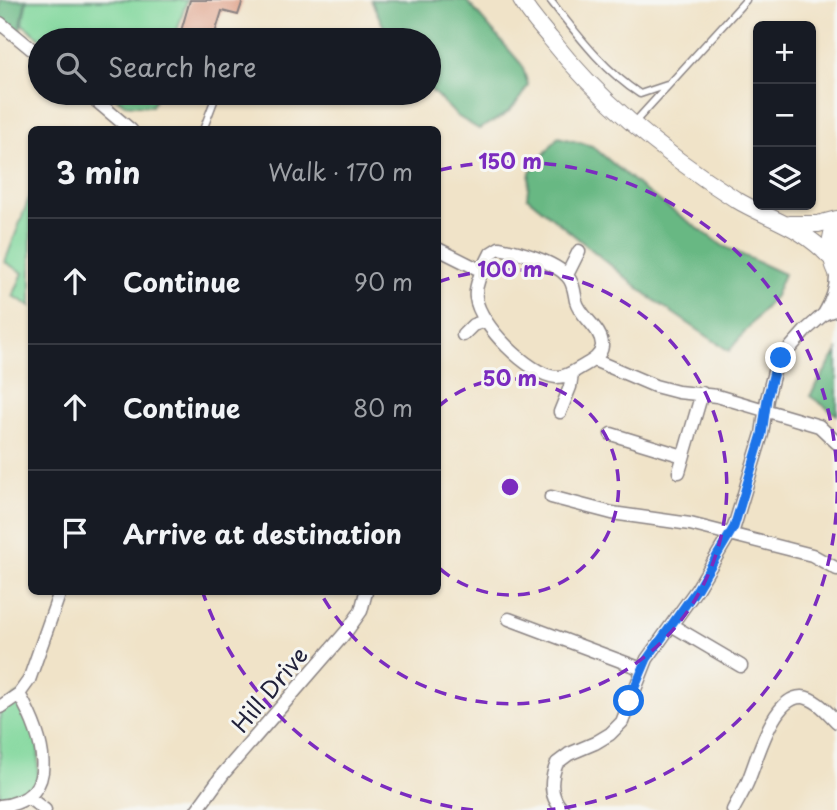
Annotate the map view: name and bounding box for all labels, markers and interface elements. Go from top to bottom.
map controls [753,21,816,210]
button: + [753,21,816,84]
search box [28,28,441,105]
text: Search here [108,47,257,86]
icon: search [52,48,90,86]
button: − [753,84,816,147]
text: 150 m [478,144,542,176]
button: layers [753,147,816,210]
text: 3 min [56,149,141,194]
text: Walk · 170 m [268,154,413,189]
text: 100 m [477,252,543,284]
icon: ahead [56,262,94,300]
text: Continue [123,262,240,301]
text: 90 m [354,264,413,299]
route end [765,342,796,373]
text: 50 m [483,361,537,393]
icon: ahead [56,388,94,426]
text: Continue [123,388,240,427]
text: 80 m [353,390,413,425]
centre of rings [498,475,522,499]
icon: arrive [56,514,94,552]
text: Arrive at destination [123,514,402,553]
street label: Hill Drive [222,638,316,740]
route start [613,685,644,716]

